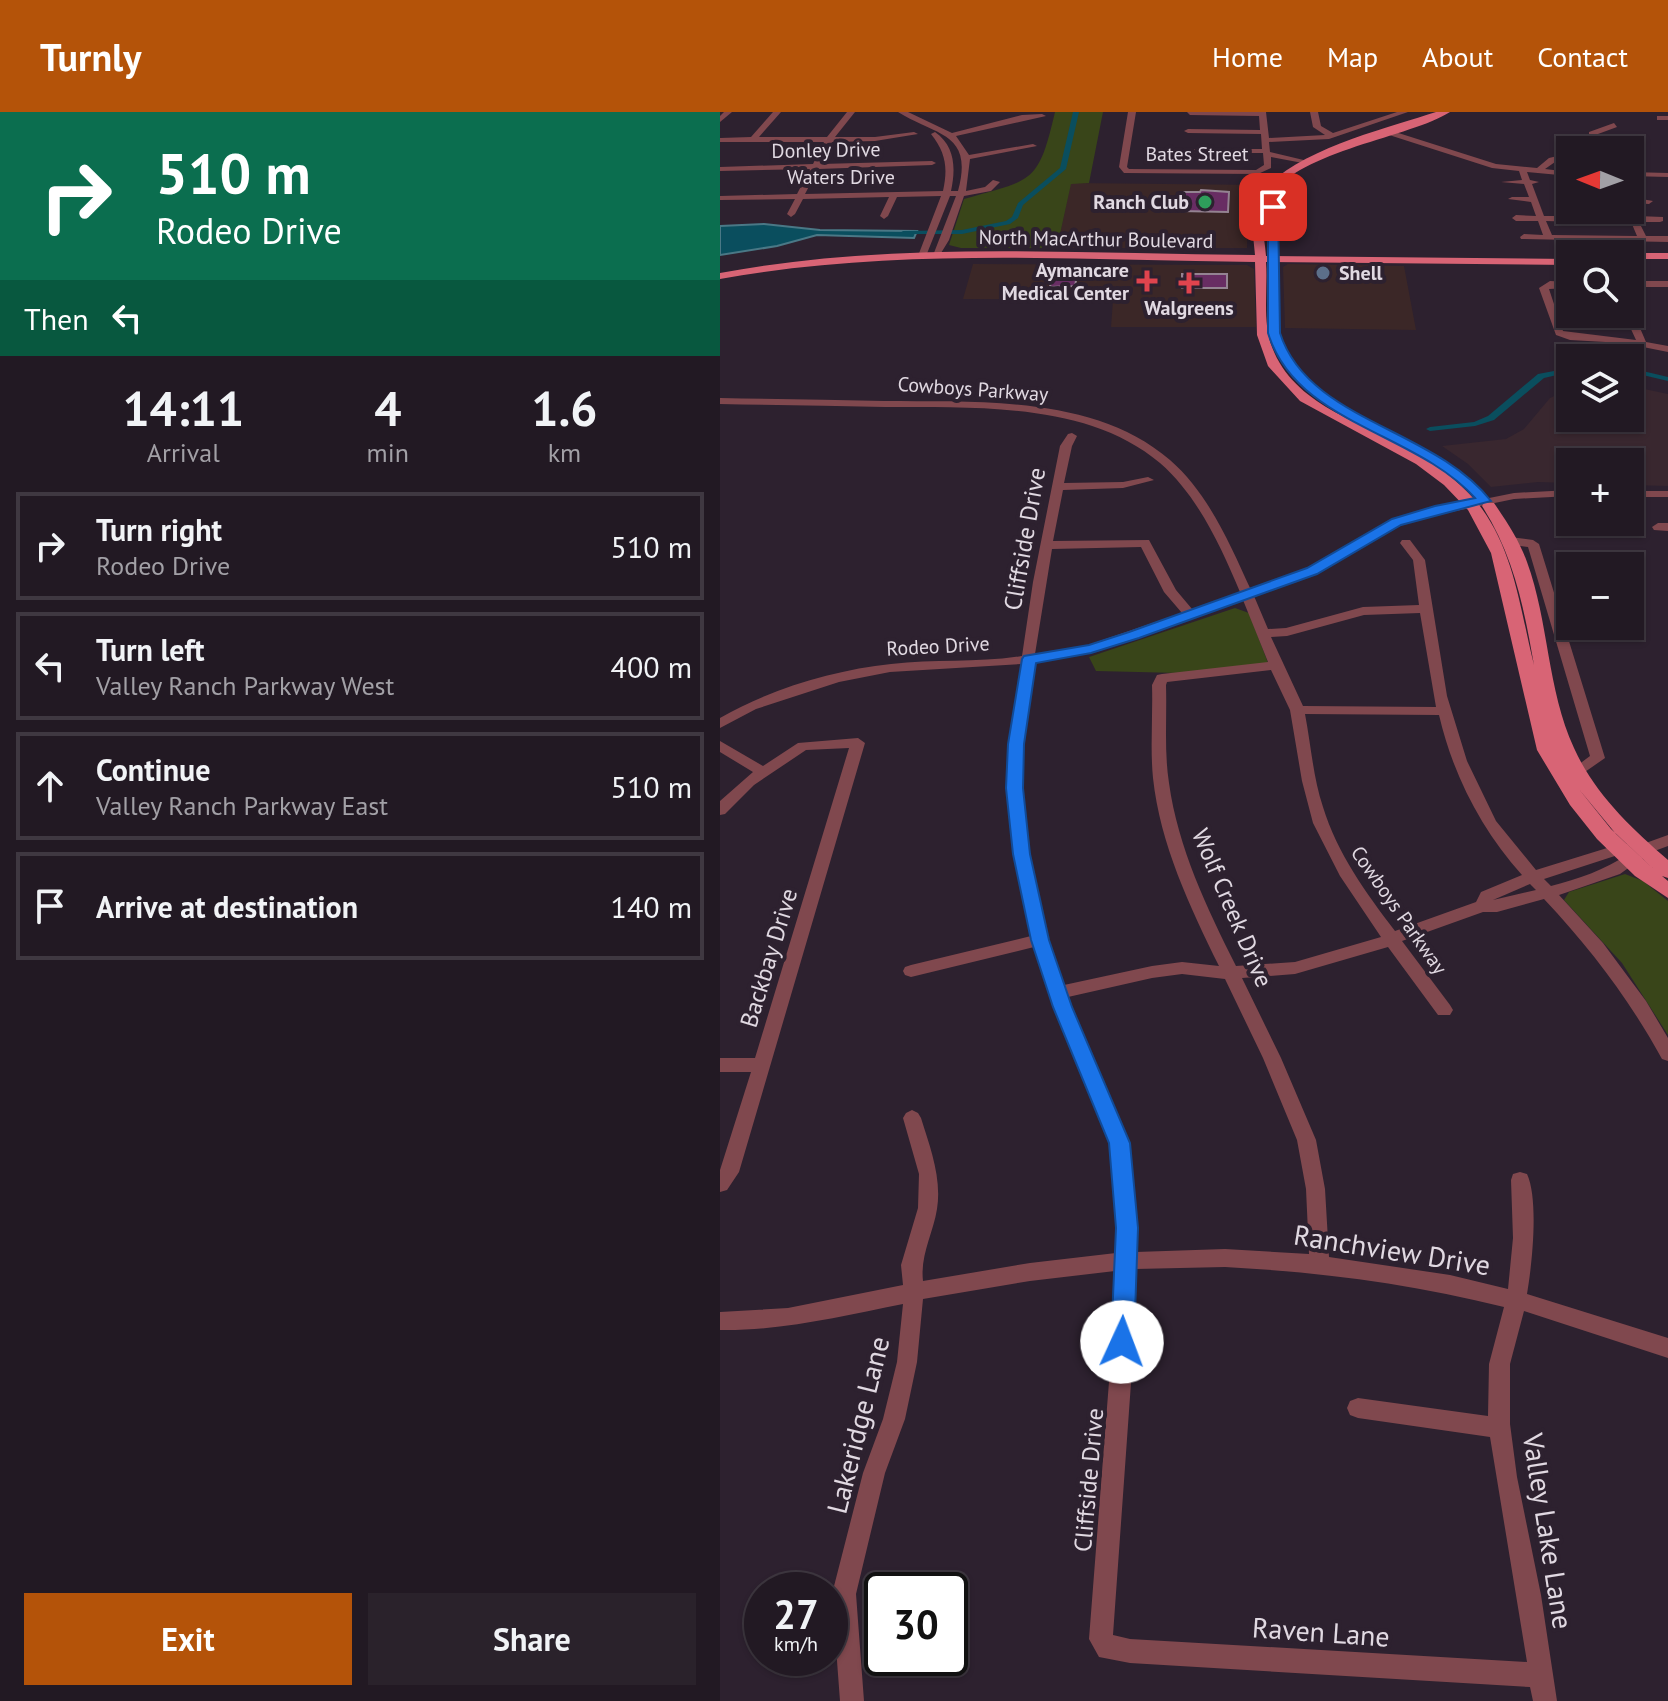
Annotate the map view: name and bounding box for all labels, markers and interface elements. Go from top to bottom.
text: Turnly [40,32,141,81]
text: Home [1212,38,1283,75]
text: Map [1327,38,1378,75]
text: About [1422,38,1493,75]
text: Contact [1537,38,1628,75]
street label: Donley Drive [771,136,881,164]
north arrow [1556,136,1644,224]
map controls [1556,136,1644,640]
text: 510 m [156,137,311,209]
street label: Bates Street [1145,141,1249,167]
icon: right [24,144,128,248]
street label: Waters Drive [787,164,895,190]
pin [1239,173,1307,241]
icon: arrive [1251,185,1295,229]
place label: Ranch Club [1093,189,1189,215]
marker: Ranch Club [1196,193,1214,211]
text: Rodeo Drive [156,207,342,254]
street label: North MacArthur Boulevard [978,224,1214,254]
button: search [1556,240,1644,328]
place label: Aymancare Medical Center [1002,257,1129,306]
place label: Shell [1339,260,1383,286]
marker: Shell [1314,264,1332,282]
marker: Aymancare Medical Center [1136,270,1158,292]
marker: Walgreens [1180,274,1198,292]
place label: Walgreens [1144,295,1234,321]
icon: left [105,296,149,340]
text: Then [24,299,89,338]
button: layers [1556,344,1644,432]
street label: Cowboys Parkway [897,371,1050,407]
text: 14:11 [122,377,244,439]
text: 4 [374,377,401,439]
text: 1.6 [531,377,598,439]
text: Arrival [147,436,220,469]
text: min [367,436,409,469]
text: km [548,436,581,469]
button: + [1556,448,1644,536]
street label: Cliffside Drive [997,465,1052,613]
text: Turn right [96,510,222,549]
icon: right [28,524,72,568]
text: 510 m [611,527,692,566]
text: Rodeo Drive [96,549,230,582]
button: − [1556,552,1644,640]
text: Turn left [96,630,204,669]
street label: Rodeo Drive [886,630,990,662]
icon: left [28,644,72,688]
text: 400 m [611,647,692,686]
text: Valley Ranch Parkway West [96,669,394,702]
text: Continue [96,750,210,789]
icon: ahead [28,764,72,808]
text: 510 m [611,767,692,806]
text: Valley Ranch Parkway East [96,789,388,822]
street label: Wolf Creek Drive [1185,824,1280,992]
street label: Cowboys Parkway [1345,841,1453,980]
icon: arrive [28,884,72,928]
street label: Backbay Drive [733,885,804,1031]
text: Arrive at destination [96,887,358,926]
text: 140 m [611,887,692,926]
street label: Ranchview Drive [1291,1216,1493,1283]
position arrow [1080,1300,1164,1384]
street label: Lakeridge Lane [818,1332,897,1517]
street label: Cliffside Drive [1067,1407,1110,1553]
street label: Valley Lake Lane [1515,1429,1582,1631]
speed limit sign: 30 [864,1572,968,1676]
text: 27 [773,1588,819,1640]
button: Exit [24,1593,352,1685]
button: Share [368,1593,696,1685]
street label: Raven Lane [1251,1608,1391,1655]
text: km/h [774,1631,818,1657]

